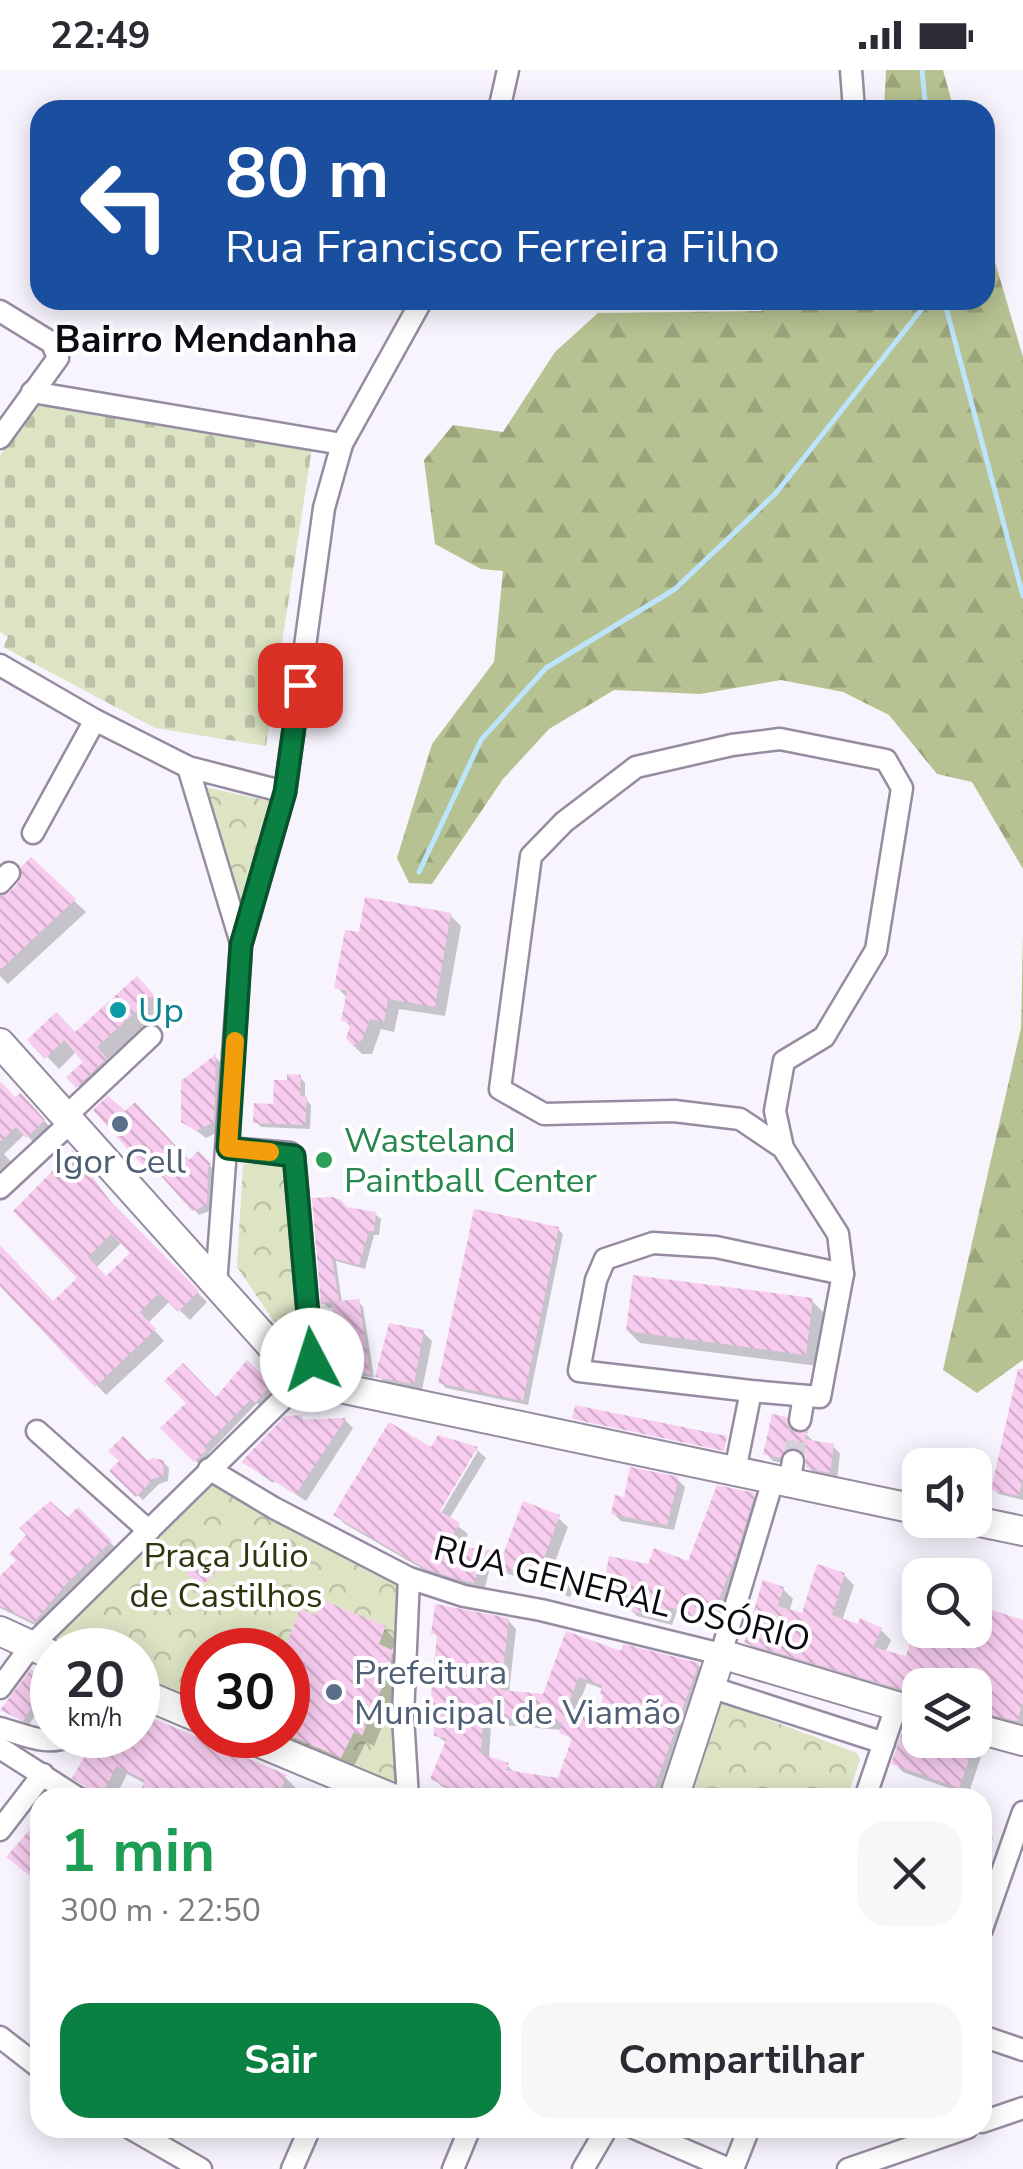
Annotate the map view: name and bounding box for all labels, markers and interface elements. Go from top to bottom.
text: 22:49 [50,10,151,61]
text: 80 m [225,126,389,222]
icon: left [60,140,190,270]
text: Rua Francisco Ferreira Filho [225,217,780,278]
district label: Bairro Mendanha [55,314,357,365]
pin [258,643,343,728]
icon: arrive [273,658,328,713]
place label: Up [138,987,184,1034]
marker: Up [107,999,129,1021]
marker: Igor Cell [109,1113,131,1135]
place label: Wasteland Paintball Center [344,1117,597,1204]
place label: Igor Cell [54,1138,187,1185]
marker: Wasteland Paintball Center [313,1149,335,1171]
position arrow [260,1308,364,1412]
map controls [902,1448,992,1758]
button: sound [902,1448,992,1538]
street label: RUA GENERAL OSÓRIO [429,1524,815,1664]
park label: Praça Júlio de Castilhos [129,1532,323,1619]
button: search [902,1558,992,1648]
speed limit sign: 30 [180,1628,310,1758]
text: 20 [65,1646,125,1715]
place label: Prefeitura Municipal de Viamão [354,1649,681,1736]
button: layers [902,1668,992,1758]
marker: Prefeitura Municipal de Viamão [323,1681,345,1703]
text: km/h [67,1701,123,1735]
text: 1 min [60,1810,215,1892]
button: close [857,1821,962,1926]
text: 300 m · 22:50 [60,1889,261,1932]
button: Sair [60,2003,501,2118]
button: Compartilhar [521,2003,962,2118]

